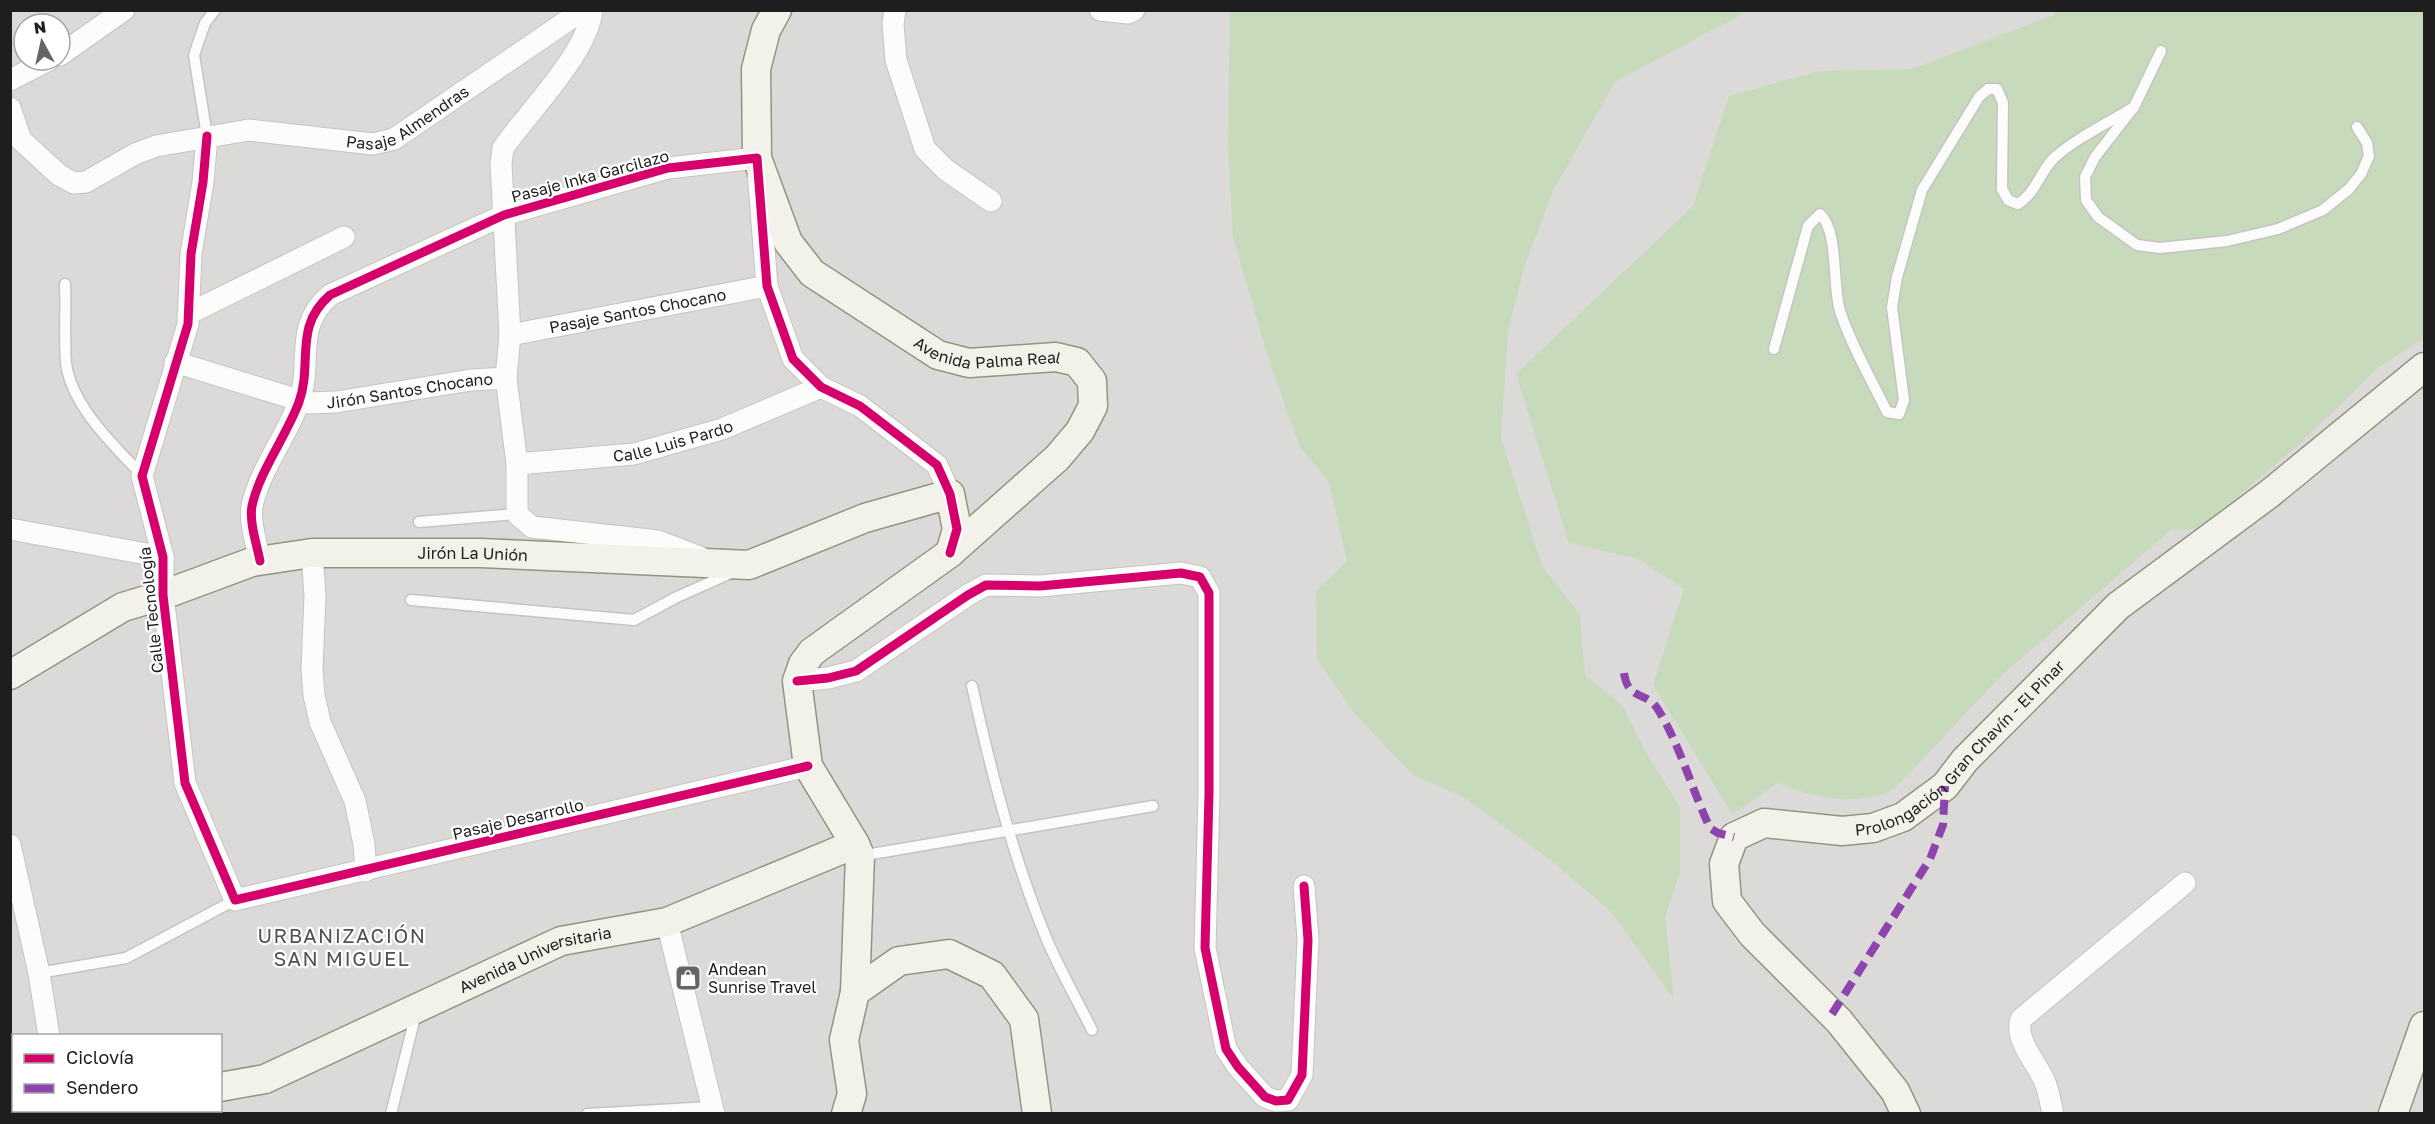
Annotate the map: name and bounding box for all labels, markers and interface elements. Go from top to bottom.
north arrow [12,12,72,72]
text: N [32,16,47,38]
street label: Pasaje Almendras [345,81,472,154]
street label: Pasaje Inka Garcilazo [509,145,671,207]
street label: Pasaje Santos Chocano [548,284,728,337]
street label: Avenida Palma Real [910,332,1063,373]
street label: Jirón Santos Chocano [327,369,493,412]
street label: Calle Luis Pardo [612,416,736,466]
street label: Jirón La Unión [418,543,528,565]
street label: Calle Tecnología [134,546,168,674]
street label: Prolongación Gran Chavín - El Pinar [1854,656,2069,840]
street label: Pasaje Desarrollo [450,794,586,844]
street label: Avenida Universitaria [456,922,613,997]
district label: URBANIZACIÓN SAN MIGUEL [258,923,426,970]
place label: Andean Sunrise Travel [708,959,816,997]
shop icon: Andean Sunrise Travel [673,963,703,993]
legend [12,1034,222,1112]
text: Ciclovía [66,1046,134,1068]
text: Sendero [66,1076,138,1098]

